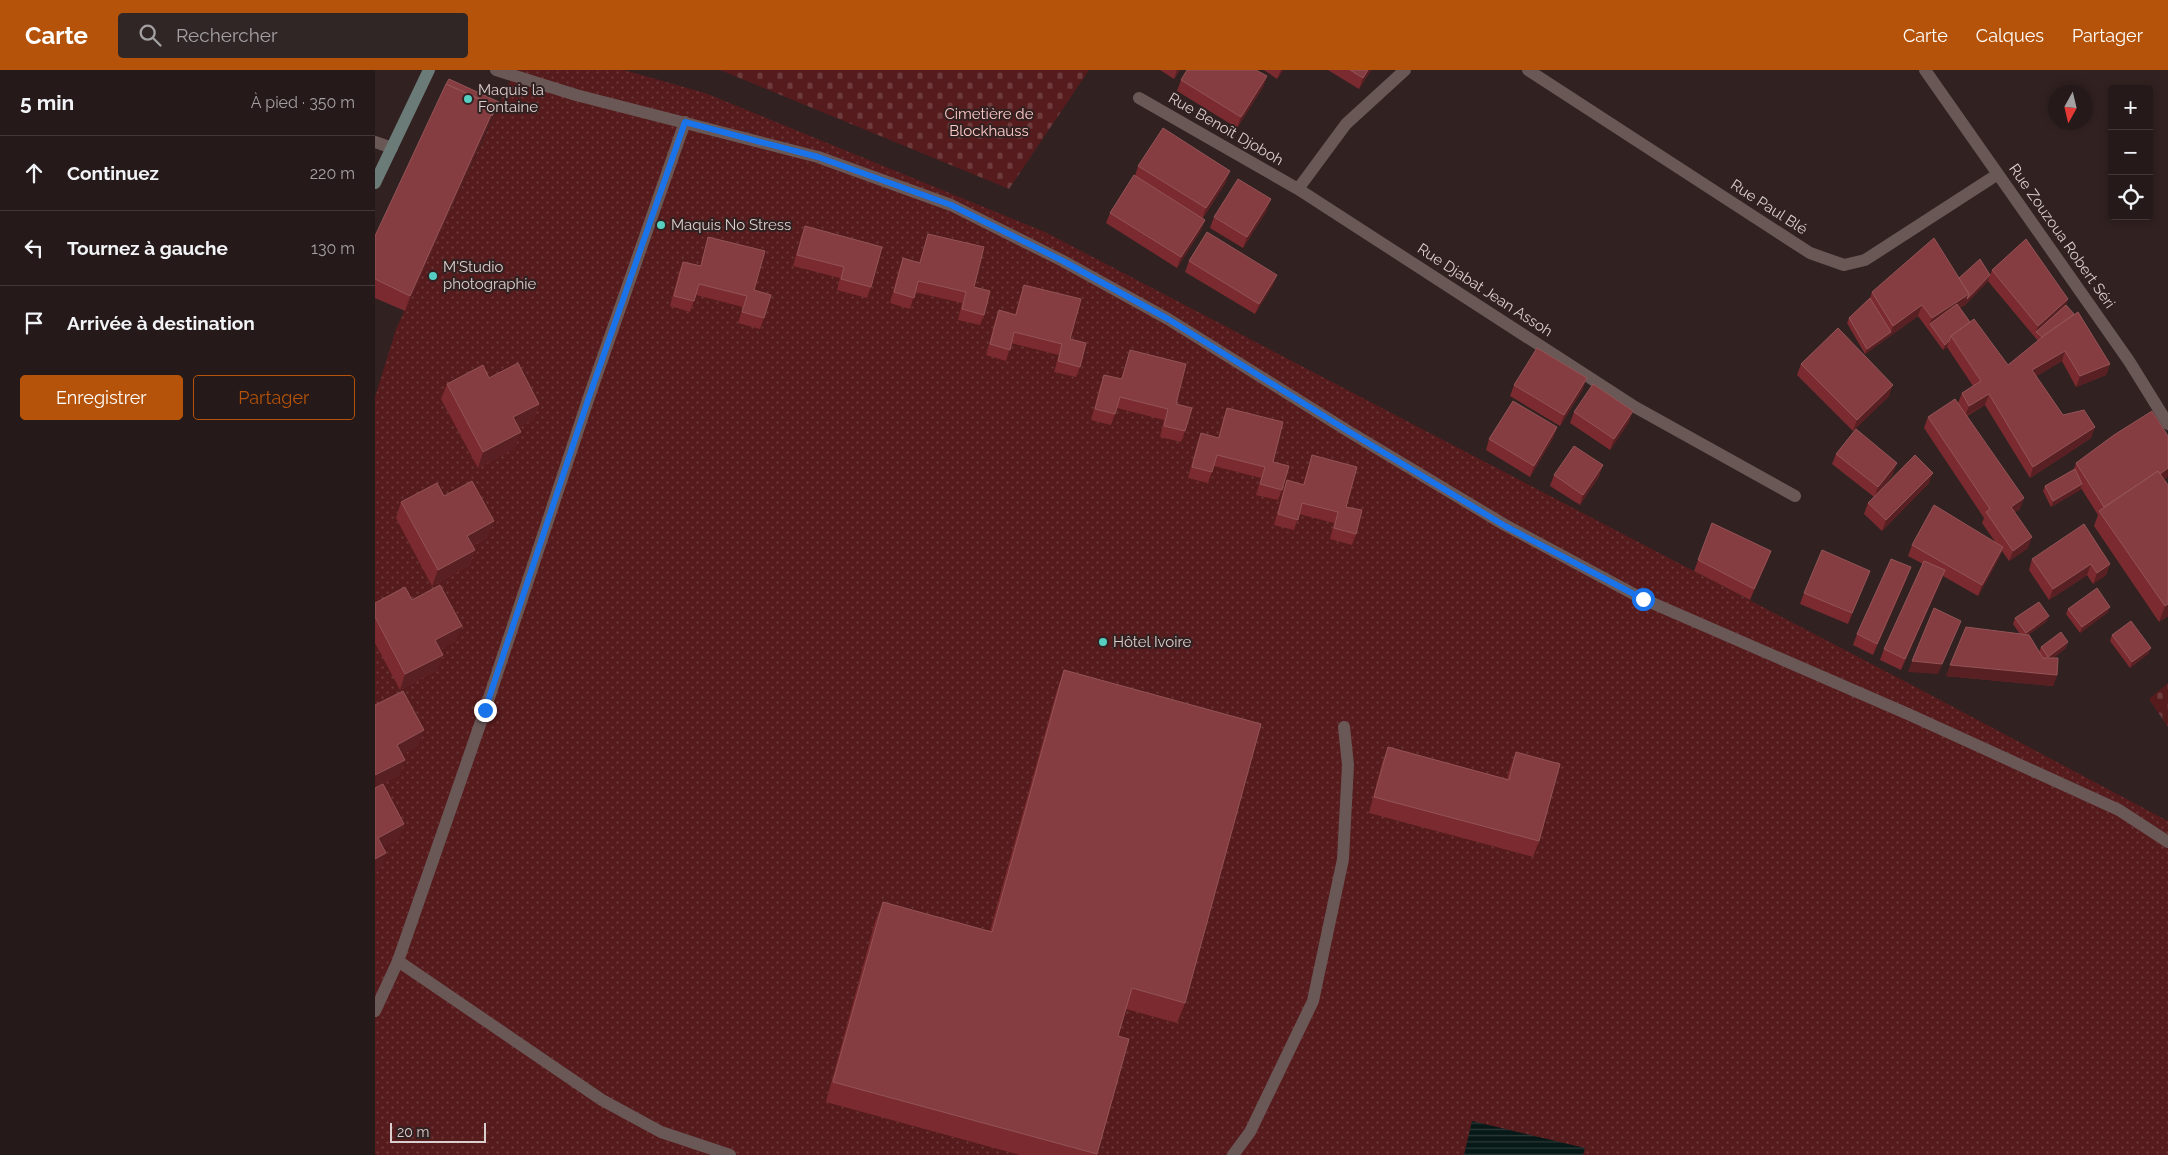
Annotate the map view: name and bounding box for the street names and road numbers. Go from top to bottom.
street label: Rue Benoît Djoboh [1165,89,1287,169]
street label: Rue Zouzoua Robert Séri [2005,160,2119,312]
street label: Rue Paul Blé [1727,176,1811,239]
street label: Rue Djabat Jean Assoh [1414,240,1556,340]

